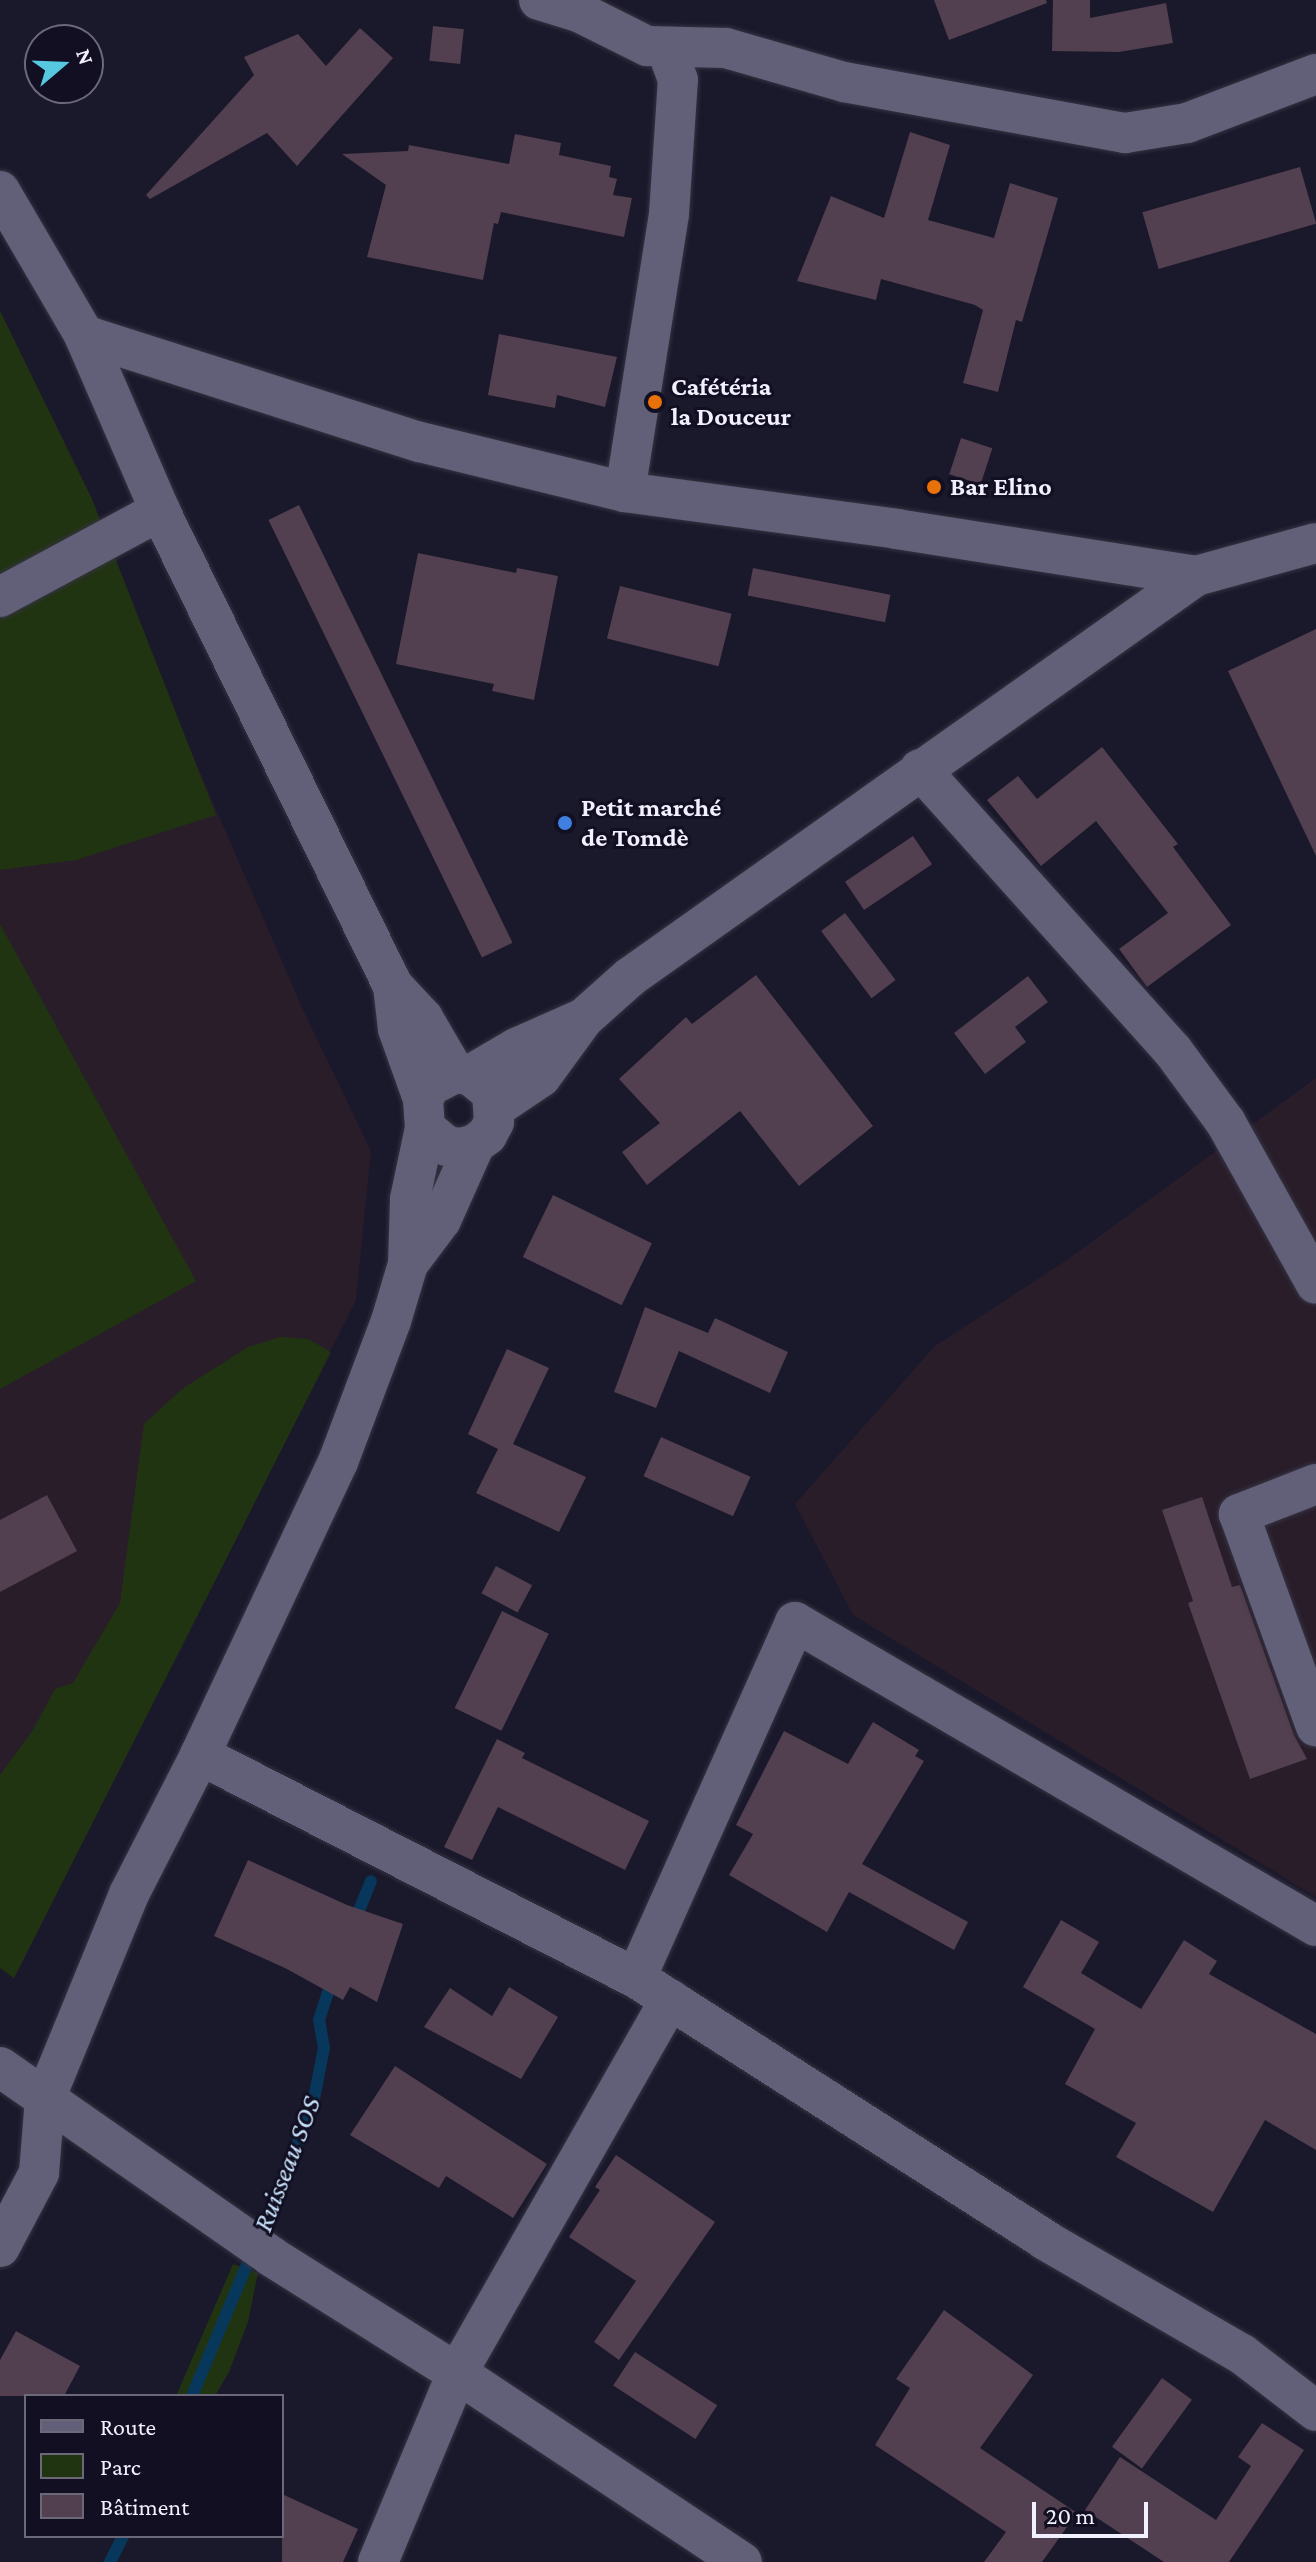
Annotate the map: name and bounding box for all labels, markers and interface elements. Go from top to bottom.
north arrow [24,24,104,104]
text: N [71,46,100,68]
place label: Cafétéria la Douceur [671,371,791,432]
marker: Cafétéria la Douceur [646,393,664,411]
place label: Bar Elino [950,471,1052,503]
marker: Bar Elino [925,478,943,496]
place label: Petit marché de Tomdè [581,792,721,854]
marker: Petit marché de Tomdè [556,814,574,832]
water label: Ruisseau SOS [246,2092,328,2236]
legend [24,2394,284,2538]
text: Route [100,2413,156,2440]
text: Parc [100,2453,141,2480]
scale bar [1036,2486,1152,2536]
text: Bâtiment [100,2493,189,2520]
text: 20 m [1046,2502,1095,2529]

